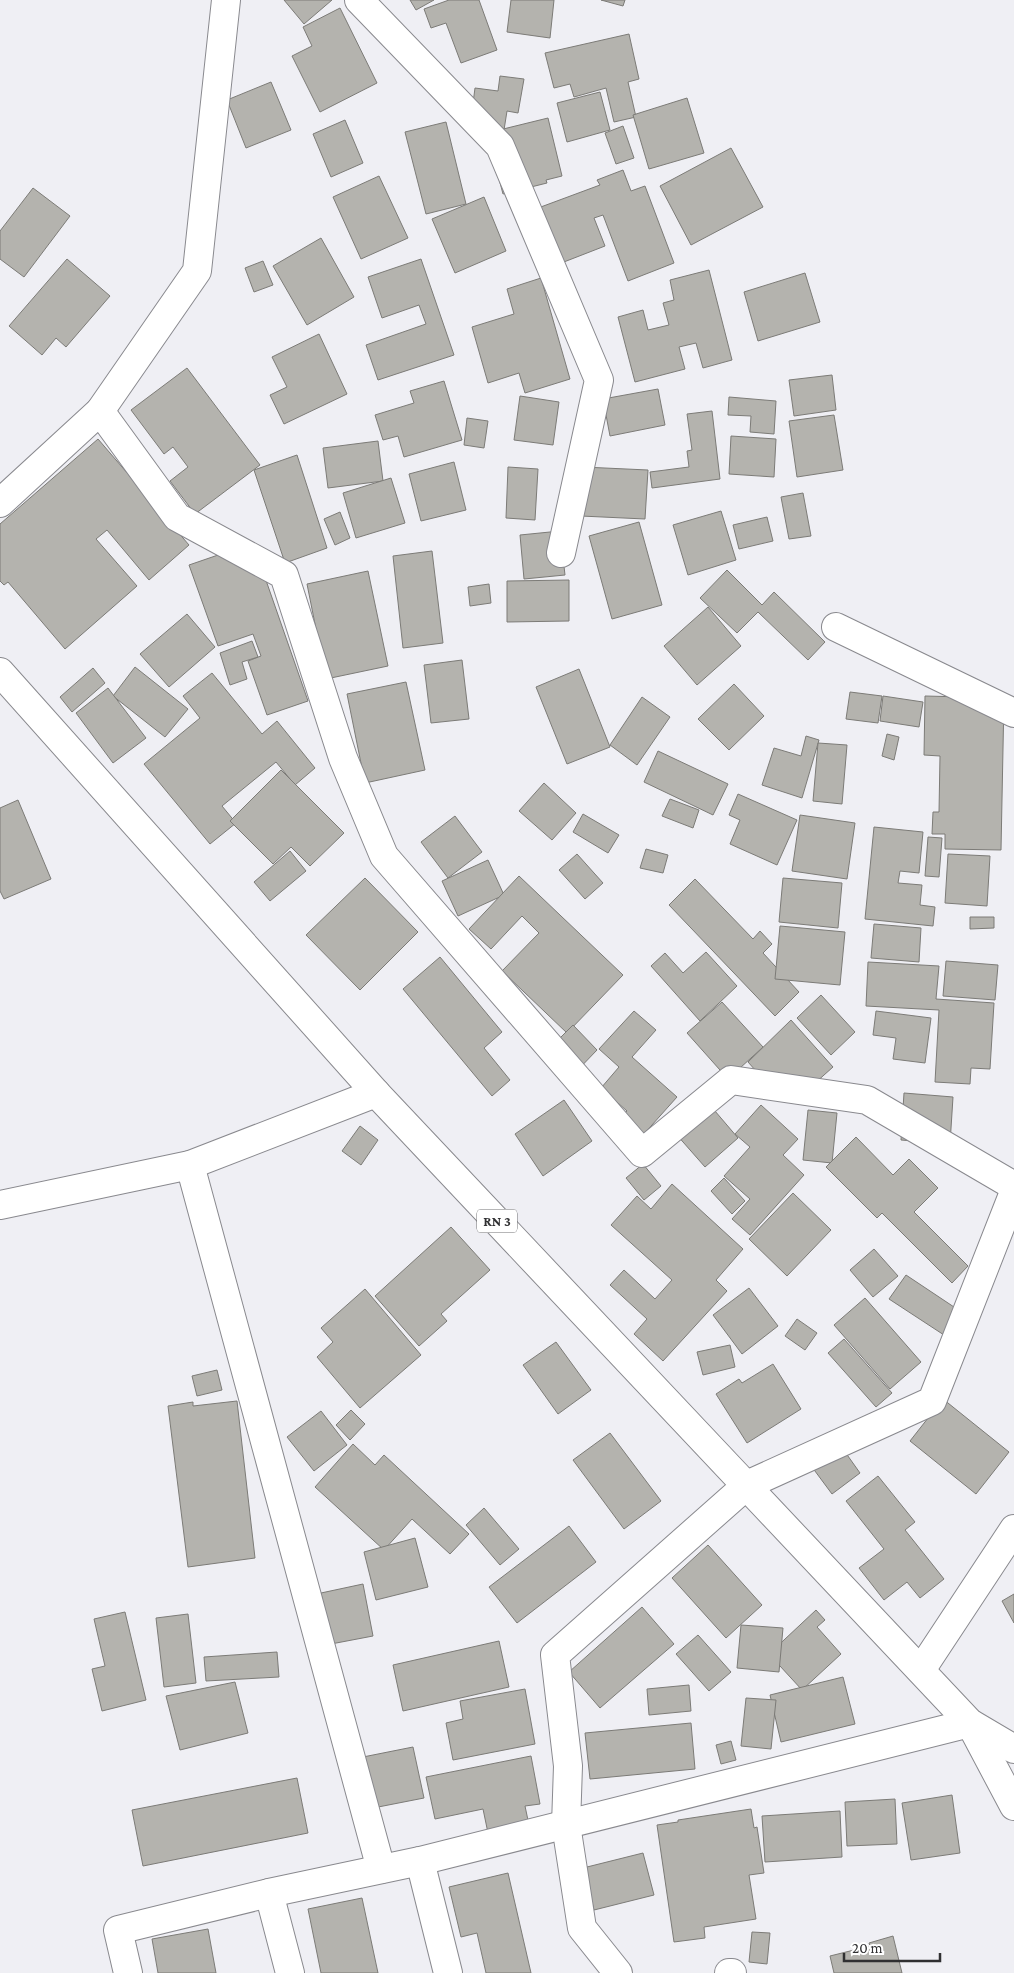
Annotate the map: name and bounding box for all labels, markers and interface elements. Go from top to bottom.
road number: RN 3 [477,1210,517,1232]
scale bar [844,1930,940,1962]
text: 20 m [852,1940,883,1956]

